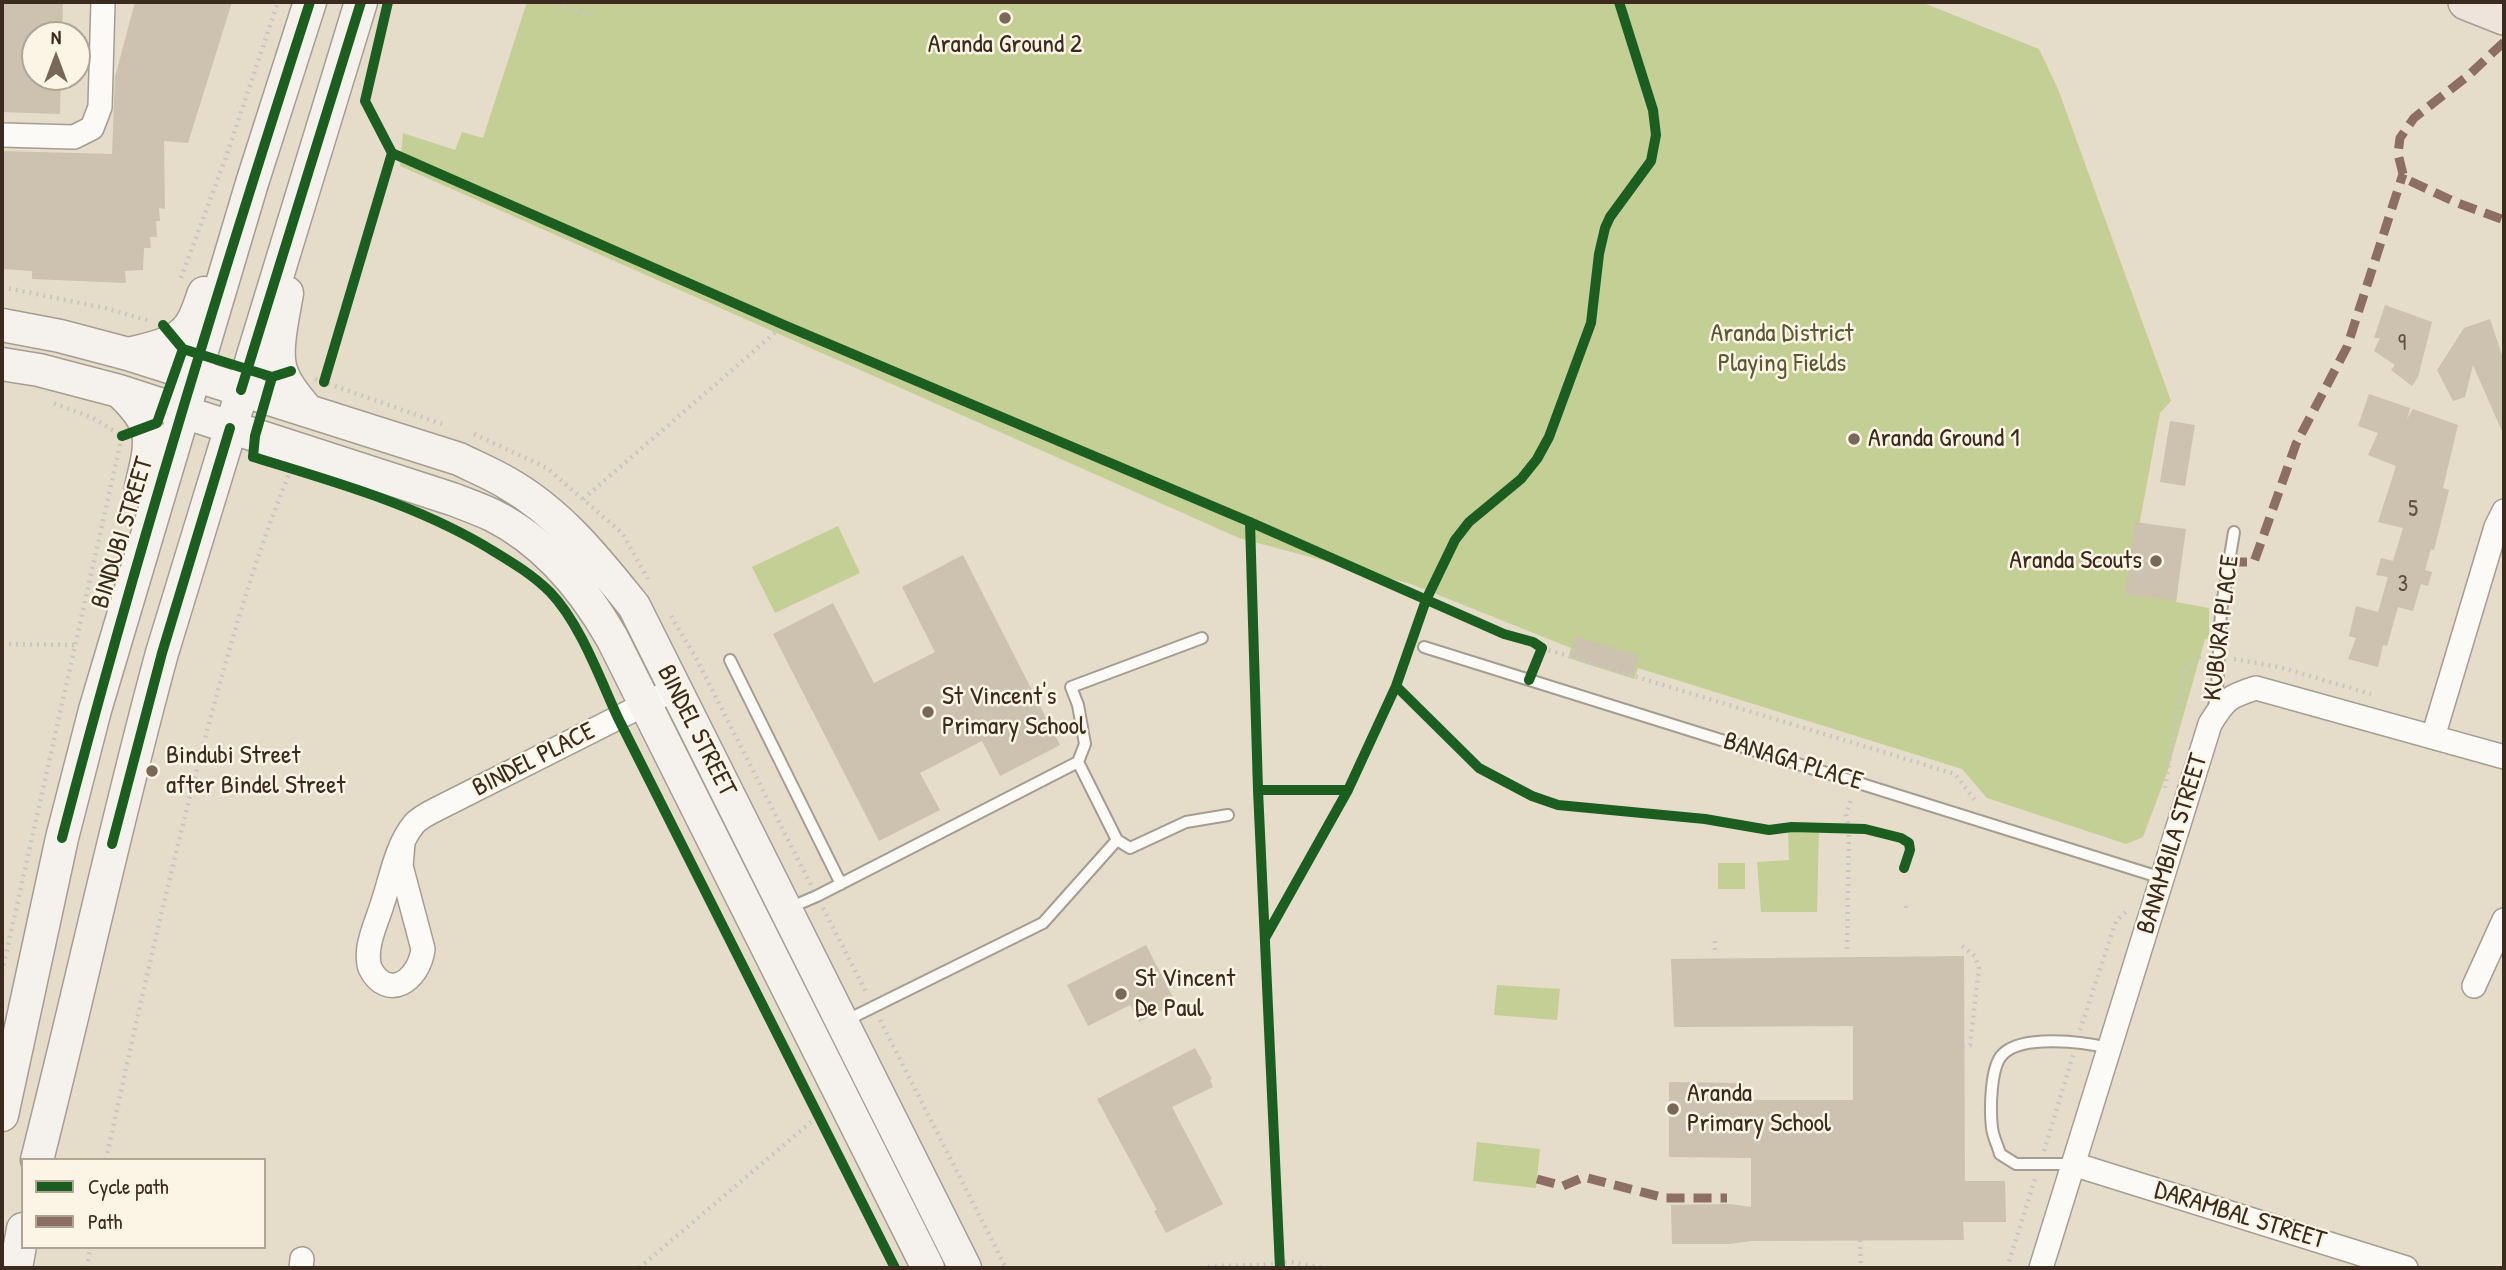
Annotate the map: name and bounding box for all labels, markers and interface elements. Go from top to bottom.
marker: Aranda Ground 2 [997,10,1013,26]
north arrow [21,21,91,91]
text: N [51,24,61,50]
place label: Aranda Ground 2 [928,29,1082,61]
park label: Aranda District Playing Fields [1711,318,1853,380]
house number: 9 [2398,330,2406,358]
place label: Aranda Ground 1 [1868,423,2020,455]
marker: Aranda Ground 1 [1846,431,1862,447]
street label: BINDUBI STREET [85,454,161,612]
house number: 5 [2408,496,2418,524]
place label: Aranda Scouts [2009,545,2142,577]
marker: Aranda Scouts [2148,553,2164,569]
street label: KUBURA PLACE [2198,553,2246,703]
house number: 3 [2398,571,2408,599]
street label: BINDEL STREET [649,660,743,802]
place label: St Vincent's Primary School [942,681,1086,742]
marker: St Vincent's Primary School [920,704,936,720]
street label: BINDEL PLACE [468,716,600,804]
street label: BANAGA PLACE [1720,726,1866,798]
place label: Bindubi Street after Bindel Street [166,740,345,802]
street label: BANAMBILA STREET [2131,750,2215,938]
marker: Bindubi Street after Bindel Street [144,763,160,779]
place label: St Vincent De Paul [1135,963,1235,1024]
marker: St Vincent De Paul [1113,986,1129,1002]
place label: Aranda Primary School [1687,1078,1831,1140]
marker: Aranda Primary School [1665,1101,1681,1117]
legend [21,1158,266,1249]
text: Cycle path [88,1172,169,1201]
street label: DARAMBAL STREET [2151,1175,2329,1257]
text: Path [88,1207,122,1236]

